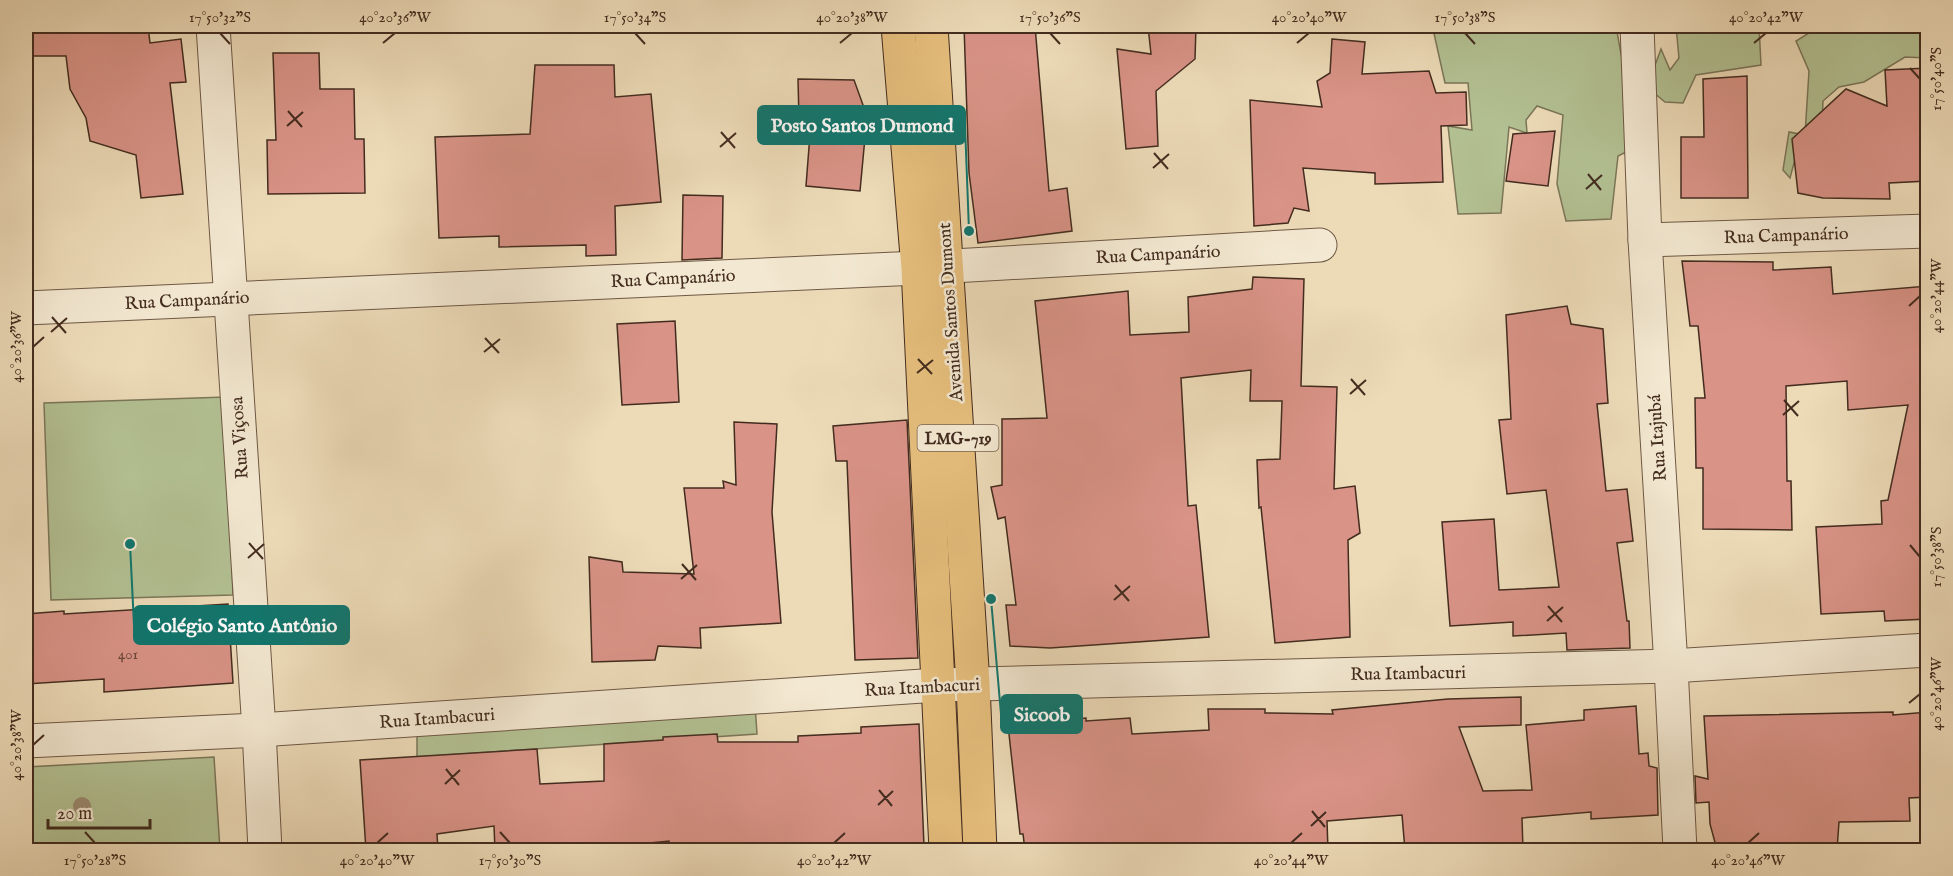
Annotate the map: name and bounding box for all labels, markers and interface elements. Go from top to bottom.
text: 17°50'32"S [189,8,251,27]
text: 40°20'36"W [359,8,432,27]
text: 17°50'34"S [604,8,666,27]
text: 40°20'38"W [816,8,888,27]
text: 17°50'36"S [1019,8,1081,27]
text: 40°20'40"W [1272,8,1347,27]
text: 17°50'38"S [1435,8,1495,27]
text: 40°20'42"W [1729,8,1804,27]
text: 17°50'40"S [1927,47,1946,111]
callout: Posto Santos Dumond [758,106,965,144]
text: Posto Santos Dumond [770,114,955,139]
street label: Avenida Santos Dumont [934,222,969,403]
street label: Rua Campanário [1723,223,1849,250]
street label: Rua Campanário [1095,241,1221,270]
text: 40°20'44"W [1927,258,1946,333]
street label: Rua Campanário [610,265,736,294]
street label: Rua Campanário [124,287,250,316]
text: 40°20'36"W [7,310,26,383]
street label: Rua Itajubá [1644,393,1673,482]
street label: Rua Viçosa [226,396,255,480]
road number: LMG-719 [918,425,998,451]
text: 17°50'38"S [1927,527,1946,587]
callout: Colégio Santo Antônio [134,606,349,644]
text: Colégio Santo Antônio [147,614,337,639]
house number: 401 [118,645,138,664]
text: 40°20'46"W [1927,657,1946,731]
street label: Rua Itambacuri [1350,662,1466,687]
street label: Rua Itambacuri [864,674,981,703]
callout: Sicoob [1001,695,1082,733]
text: Sicoob [1014,703,1070,728]
street label: Rua Itambacuri [378,704,496,735]
text: 40°20'38"W [7,709,26,781]
scale bar [48,792,150,830]
text: 20 m [57,803,92,826]
text: 17°50'28"S [64,851,126,870]
text: 40°20'40"W [340,851,415,870]
text: 17°50'30"S [479,851,541,870]
text: 40°20'42"W [797,851,872,870]
text: 40°20'44"W [1254,851,1329,870]
text: 40°20'46"W [1711,851,1785,870]

